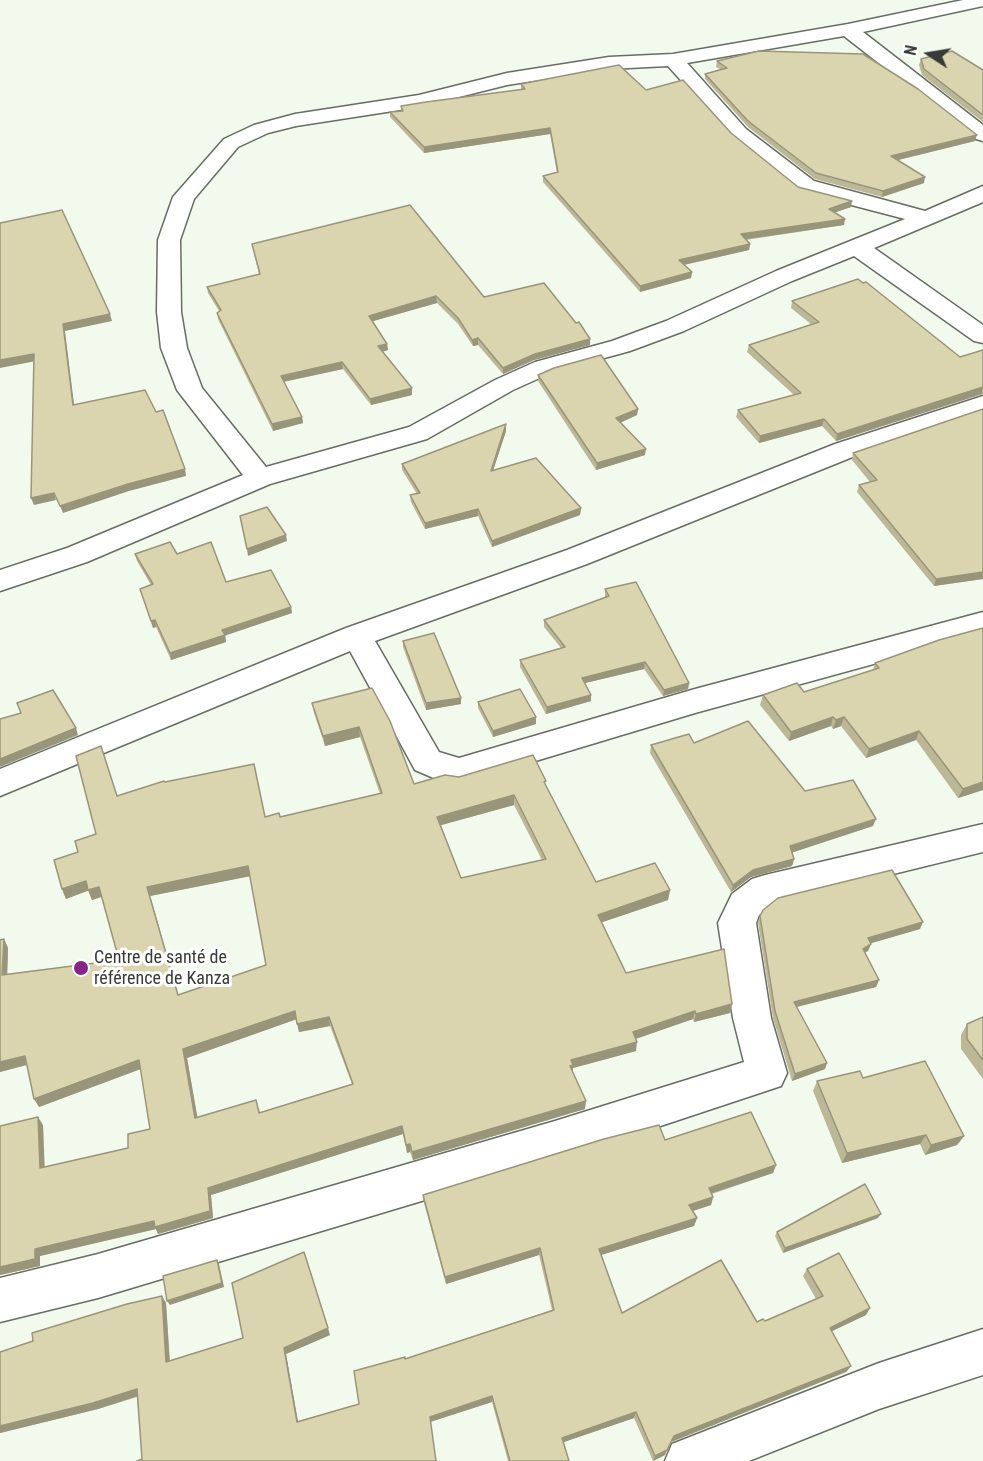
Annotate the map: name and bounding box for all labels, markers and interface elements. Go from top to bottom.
north arrow [899,24,959,84]
text: N [901,43,921,57]
place label: Centre de santé de référence de Kanza [94,947,230,990]
marker: Centre de santé de référence de Kanza [72,959,90,977]

